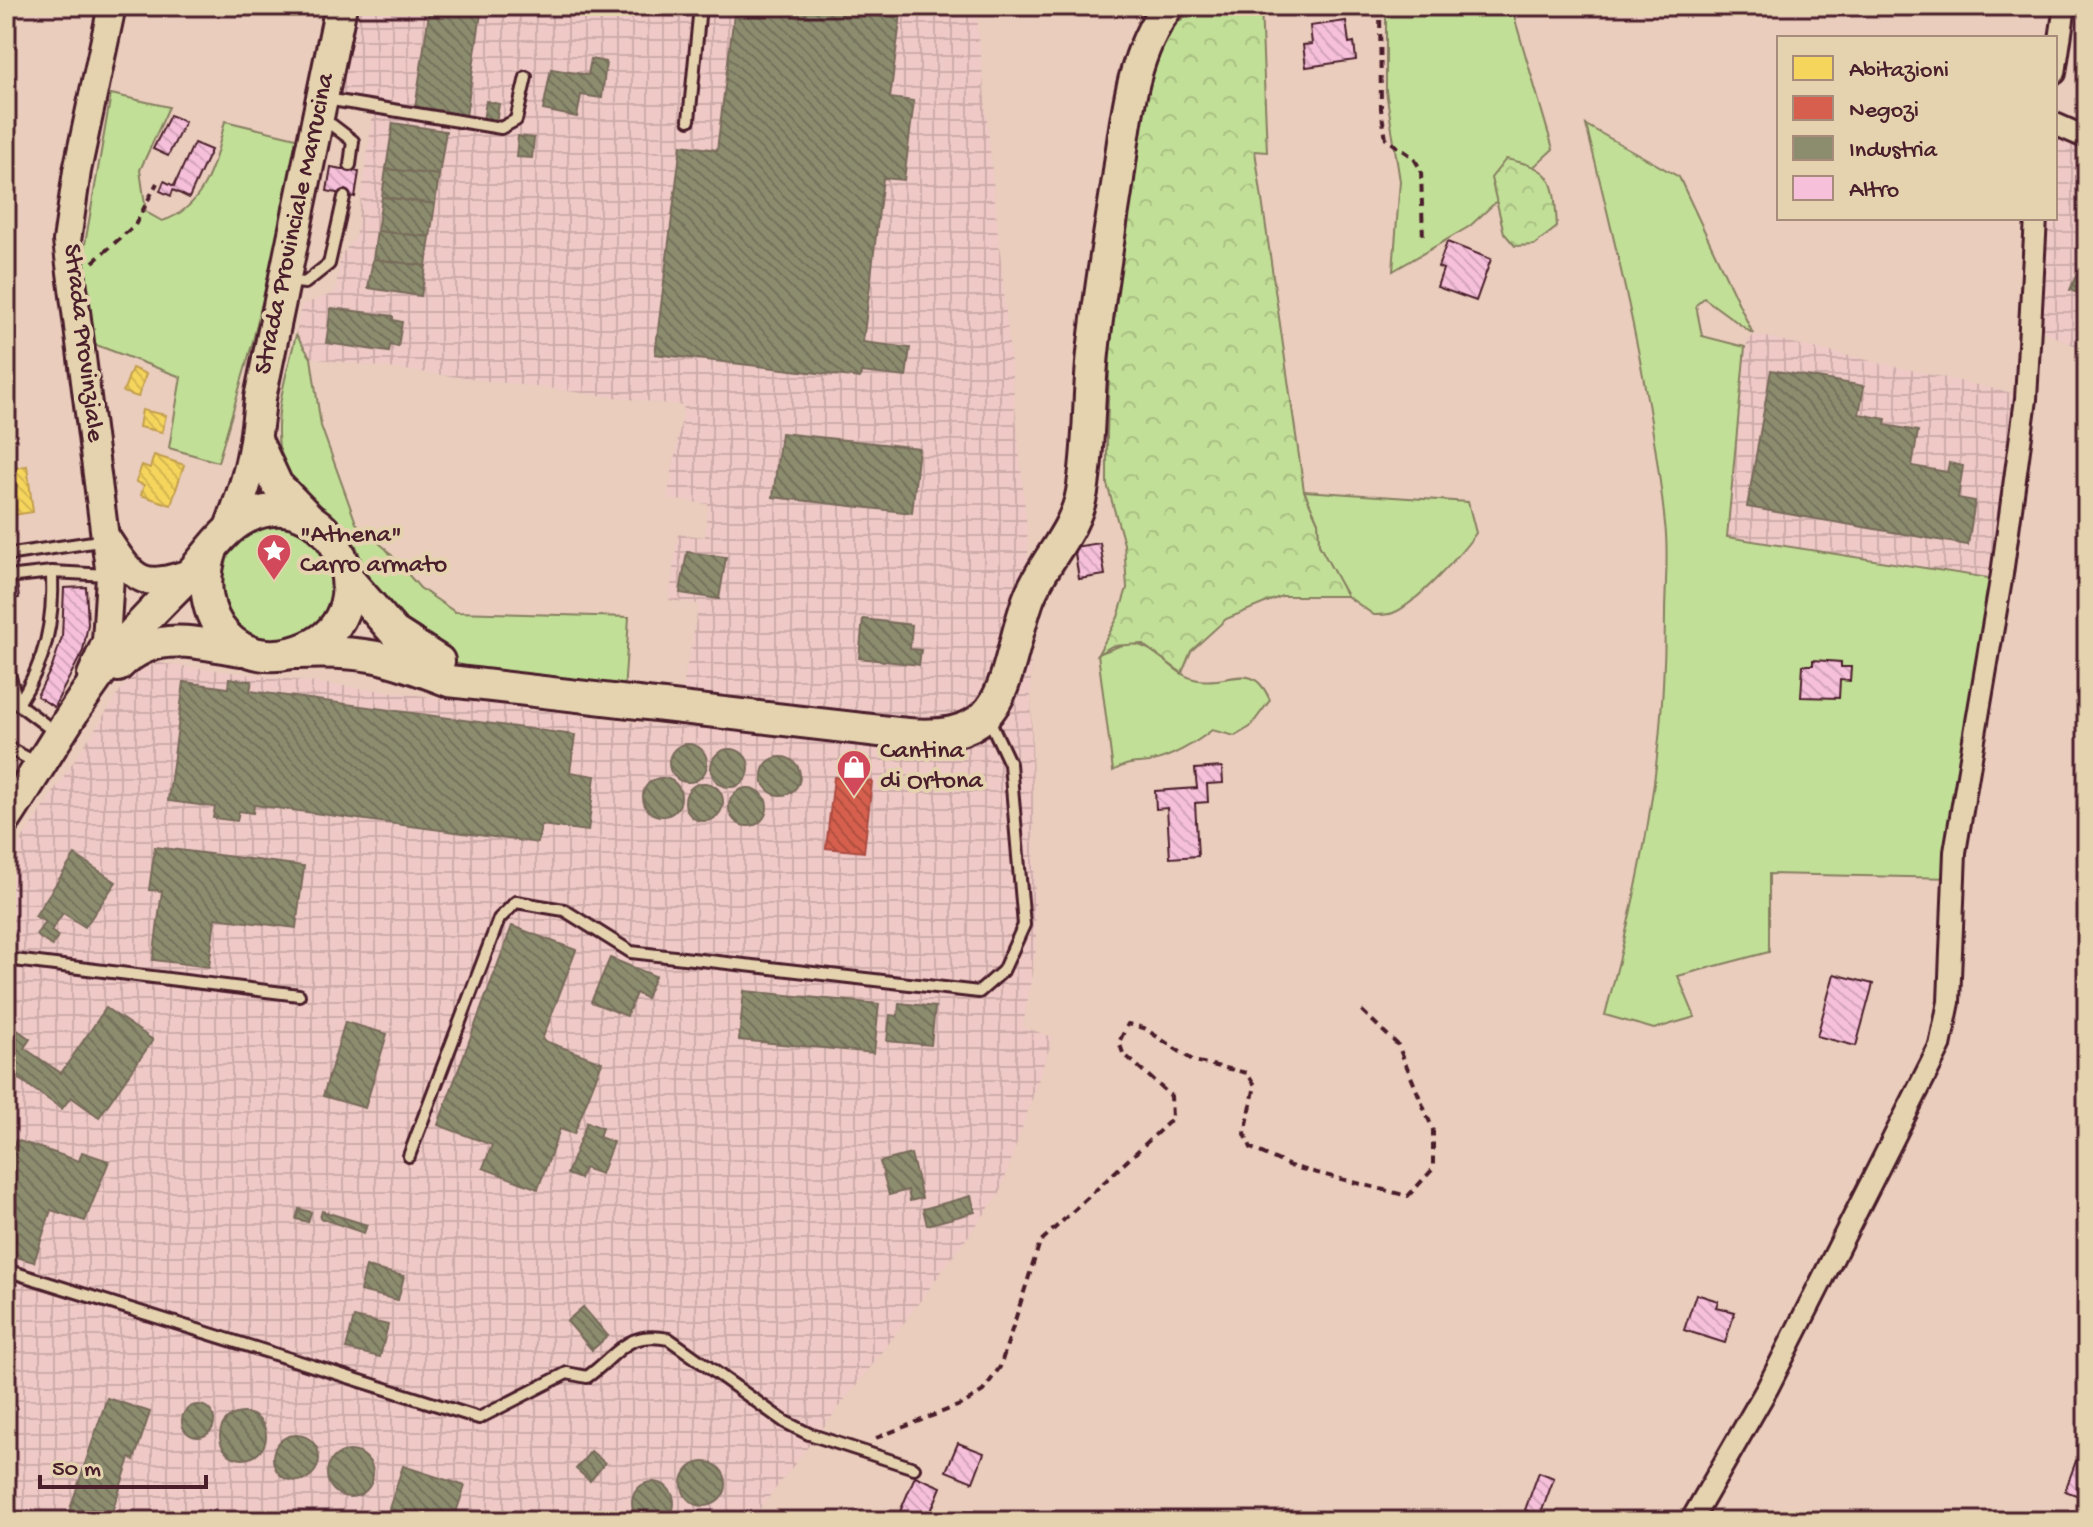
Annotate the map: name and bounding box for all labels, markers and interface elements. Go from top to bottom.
legend [1777,36,2057,220]
text: Abitazioni [1849,57,1949,86]
street label: Strada Provinciale Marrucina [249,69,343,377]
text: Negozi [1849,97,1919,126]
text: Industria [1849,137,1938,166]
text: Altro [1849,177,1899,206]
street label: Strada Provinziale [54,242,110,444]
place label: "Athena" Carro armato [300,521,447,582]
place icon: "Athena" Carro armato [255,532,293,582]
place label: Cantina di Ortona [880,737,984,798]
shop icon: Cantina di Ortona [835,748,873,798]
scale bar [40,1439,206,1489]
text: 50 m [52,1456,101,1485]

